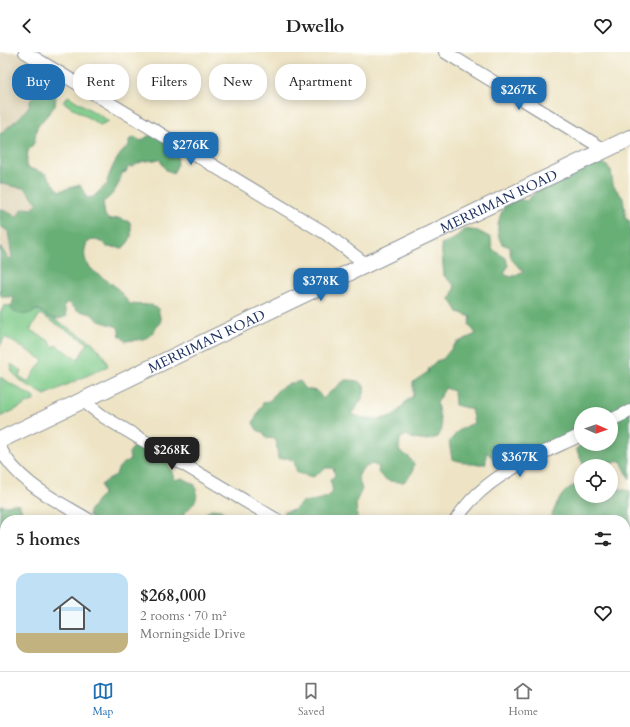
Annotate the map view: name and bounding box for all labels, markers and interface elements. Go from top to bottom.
text: Dwello [286,14,344,39]
icon: back [16,15,38,37]
icon: heart [592,15,614,37]
chip: Buy [12,64,65,100]
chip: Rent [73,64,129,100]
chip: Filters [137,64,201,100]
chip: New [209,64,267,100]
chip: Apartment [275,64,366,100]
pin: $267K [491,77,547,111]
text: $267K [500,81,538,99]
pin: $276K [163,132,219,166]
text: $276K [172,136,210,154]
street label: MERRIMAN ROAD [437,165,561,237]
pin: $378K [293,268,349,302]
text: $378K [302,272,340,290]
street label: MERRIMAN ROAD [145,305,268,377]
north arrow [574,407,618,451]
map controls [574,407,618,503]
pin: $268K [144,437,200,471]
text: $268K [153,441,191,459]
pin: $367K [492,444,548,478]
text: $367K [501,448,539,466]
button: locate [574,459,618,503]
text: 5 homes [16,528,80,551]
icon: filters [592,528,614,550]
text: $268,000 [140,584,206,607]
icon: home [48,589,96,637]
icon: heart [592,602,614,624]
text: 2 rooms · 70 m² [140,607,227,625]
text: Morningside Drive [140,625,246,643]
tab: Map [92,680,114,719]
tab: Saved [298,680,325,719]
tab: Home [509,680,538,719]

